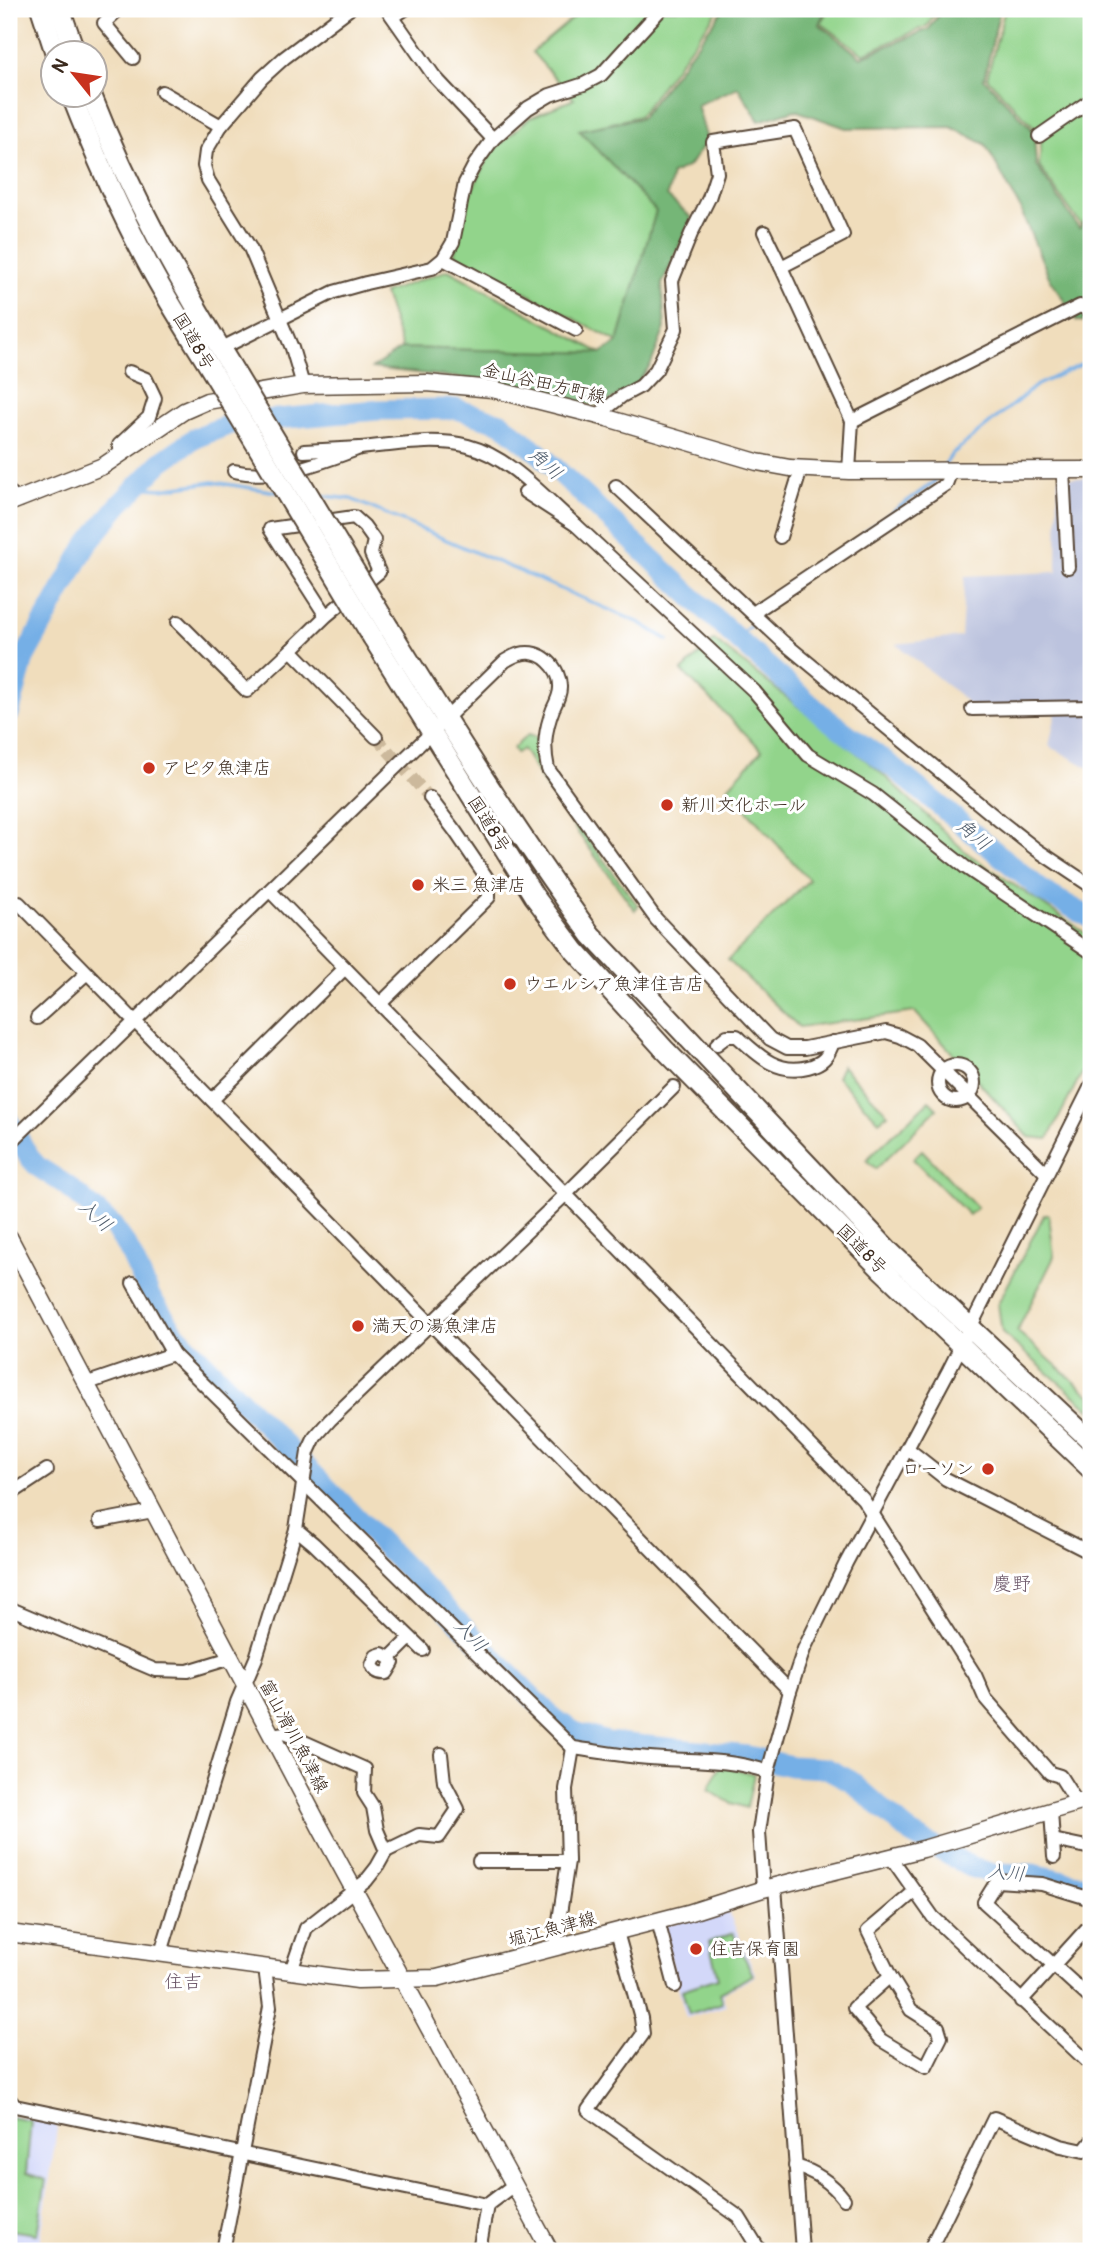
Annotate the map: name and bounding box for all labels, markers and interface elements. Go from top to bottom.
north arrow [38,38,108,108]
text: N [47,54,74,78]
street label: 国道8号 [167,308,220,374]
street label: 金山谷田方町線 [480,358,608,409]
water label: 角川 [523,442,567,485]
place label: アピタ魚津店 [163,757,271,780]
marker: アピタ魚津店 [141,760,157,776]
street label: 国道8号 [462,791,515,857]
place label: 新川文化ホール [681,794,806,817]
marker: 新川文化ホール [659,797,675,813]
water label: 角川 [951,813,996,856]
place label: 米三 魚津店 [432,874,526,897]
marker: 米三 魚津店 [410,877,426,893]
place label: ウエルシア魚津住吉店 [524,973,704,996]
marker: ウエルシア魚津住吉店 [502,976,518,992]
water label: 入川 [73,1194,117,1237]
street label: 国道8号 [831,1219,892,1280]
place label: 満天の湯魚津店 [372,1315,498,1338]
marker: 満天の湯魚津店 [350,1318,366,1334]
place label: ローソン [902,1458,974,1481]
marker: ローソン [980,1461,996,1477]
district label: 慶野 [993,1572,1031,1596]
water label: 入川 [448,1614,492,1658]
street label: 富山滑川魚津線 [254,1675,333,1797]
water label: 入川 [986,1859,1026,1887]
street label: 堀江魚津線 [506,1907,599,1952]
place label: 住吉保育園 [710,1938,800,1961]
marker: 住吉保育園 [688,1941,704,1957]
district label: 住吉 [164,1970,202,1994]

